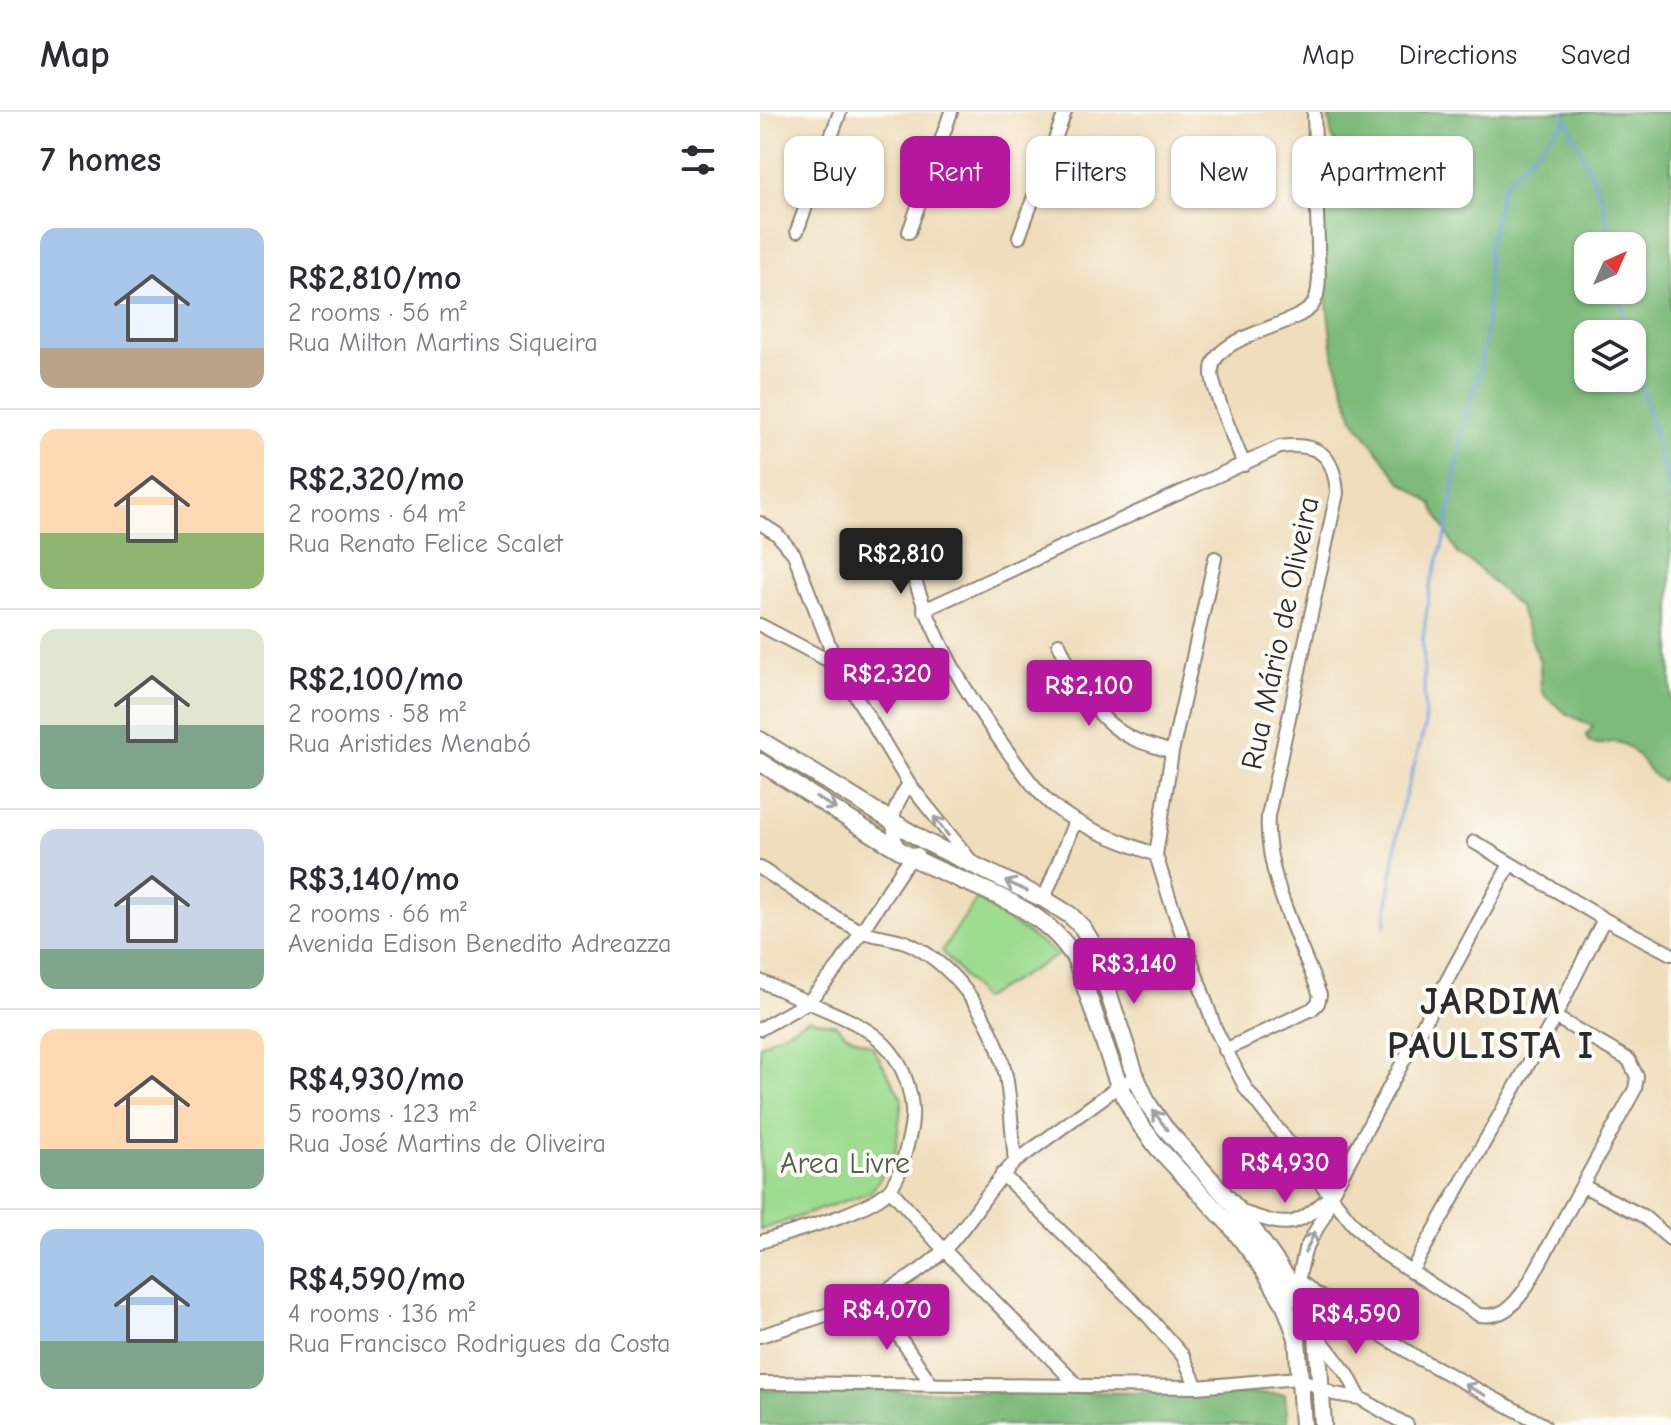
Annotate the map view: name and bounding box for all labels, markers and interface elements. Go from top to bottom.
text: Map [40,33,110,77]
text: Map [1302,39,1355,71]
text: Directions [1399,39,1517,71]
text: Saved [1561,39,1631,71]
chip: Buy [784,136,884,208]
chip: Rent [900,136,1010,208]
chip: Filters [1026,136,1155,208]
chip: New [1171,136,1276,208]
chip: Apartment [1292,136,1473,208]
icon: filters [676,138,720,182]
text: 7 homes [40,140,161,180]
north arrow [1574,232,1646,304]
map controls [1574,232,1646,392]
text: R$2,810/mo [288,258,461,298]
icon: home [104,260,200,356]
text: 2 rooms · 56 m² [288,298,467,328]
button: layers [1574,320,1646,392]
text: Rua Milton Martins Siqueira [288,328,598,358]
text: R$2,320/mo [288,459,464,499]
icon: home [104,461,200,557]
street label: Rua Mário de Oliveira [1234,493,1327,773]
text: 2 rooms · 64 m² [288,499,465,529]
pin: R$2,810 [827,528,975,596]
text: Rua Renato Felice Scalet [288,529,563,559]
text: R$2,810 [857,539,945,569]
pin: R$2,320 [813,648,961,716]
text: R$2,100/mo [288,659,464,699]
text: R$2,320 [842,659,932,689]
pin: R$2,100 [1015,660,1163,728]
icon: home [104,661,200,757]
text: R$2,100 [1045,671,1133,701]
text: 2 rooms · 58 m² [288,699,466,729]
text: Rua Aristides Menabó [288,729,531,759]
one-way arrow [814,796,837,812]
one-way arrow [933,816,950,837]
text: R$3,140/mo [288,859,460,899]
icon: home [104,861,200,957]
one-way arrow [1004,877,1029,892]
text: 2 rooms · 66 m² [288,899,467,929]
text: Avenida Edison Benedito Adreazza [288,929,671,959]
pin: R$3,140 [1060,938,1208,1006]
text: R$3,140 [1091,949,1177,979]
district label: JARDIM PAULISTA I [1387,980,1595,1068]
text: R$4,930/mo [288,1059,464,1099]
icon: home [104,1061,200,1157]
text: 5 rooms · 123 m² [288,1099,476,1129]
one-way arrow [1151,1110,1168,1131]
text: Rua José Martins de Oliveira [288,1129,606,1159]
pin: R$4,930 [1211,1137,1359,1205]
park label: Area Livre [780,1146,910,1181]
text: R$4,930 [1240,1148,1330,1178]
one-way arrow [1303,1230,1318,1254]
text: R$4,590/mo [288,1259,466,1299]
icon: home [104,1261,200,1357]
pin: R$4,070 [813,1284,961,1352]
pin: R$4,590 [1282,1288,1430,1356]
text: R$4,070 [842,1295,932,1325]
text: 4 rooms · 136 m² [288,1299,475,1329]
text: R$4,590 [1311,1299,1401,1329]
text: Rua Francisco Rodrigues da Costa [288,1329,671,1359]
one-way arrow [1463,1381,1487,1397]

